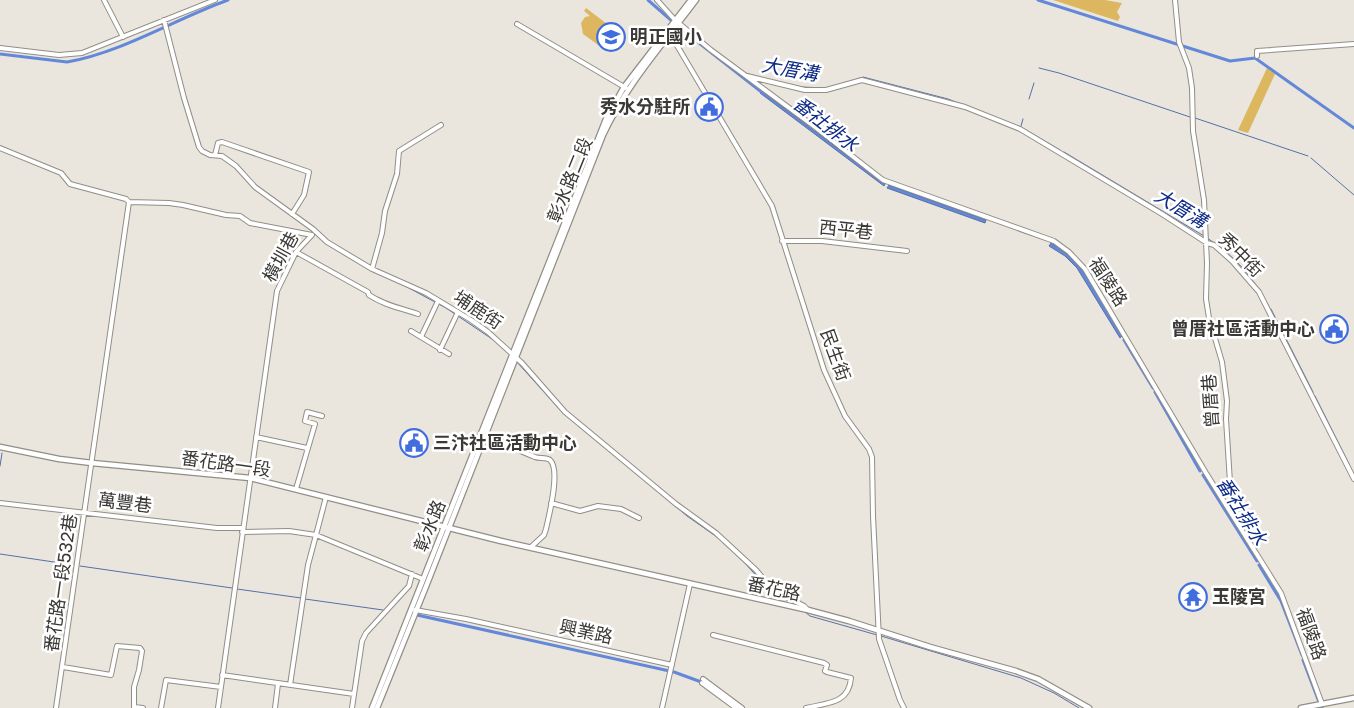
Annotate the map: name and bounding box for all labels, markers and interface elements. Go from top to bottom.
school or university icon: 明正國小 [596,22,626,52]
place label: 明正國小 [630,25,702,47]
water label: 大厝溝 [760,52,823,85]
water label: 番社排水 [789,91,864,157]
public building icon: 秀水分駐所 [694,92,724,122]
place label: 秀水分駐所 [600,95,690,117]
street label: 彰水路二段 [542,134,596,225]
water label: 大厝溝 [1151,183,1214,234]
street label: 西平巷 [818,215,874,243]
street label: 秀中街 [1215,227,1269,281]
street label: 橫圳巷 [257,228,303,285]
street label: 福陵路 [1085,253,1133,310]
street label: 埔鹿街 [450,285,507,333]
public building icon: 曾厝社區活動中心 [1319,314,1349,344]
place label: 曾厝社區活動中心 [1171,317,1315,339]
street label: 民生街 [816,326,856,384]
street label: 曾厝巷 [1197,373,1223,429]
public building icon: 三汴社區活動中心 [399,428,429,458]
place label: 三汴社區活動中心 [433,431,577,453]
street label: 番花路一段 [180,446,272,480]
water label: 番社排水 [1213,472,1273,550]
street label: 萬豐巷 [97,488,153,516]
street label: 彰水路 [409,496,449,555]
street label: 番花路一段532巷 [39,512,81,653]
street label: 番花路 [746,572,803,604]
temple icon: 玉陵宮 [1178,582,1208,612]
place label: 玉陵宮 [1212,585,1266,607]
street label: 福陵路 [1292,605,1332,663]
street label: 興業路 [558,615,615,647]

